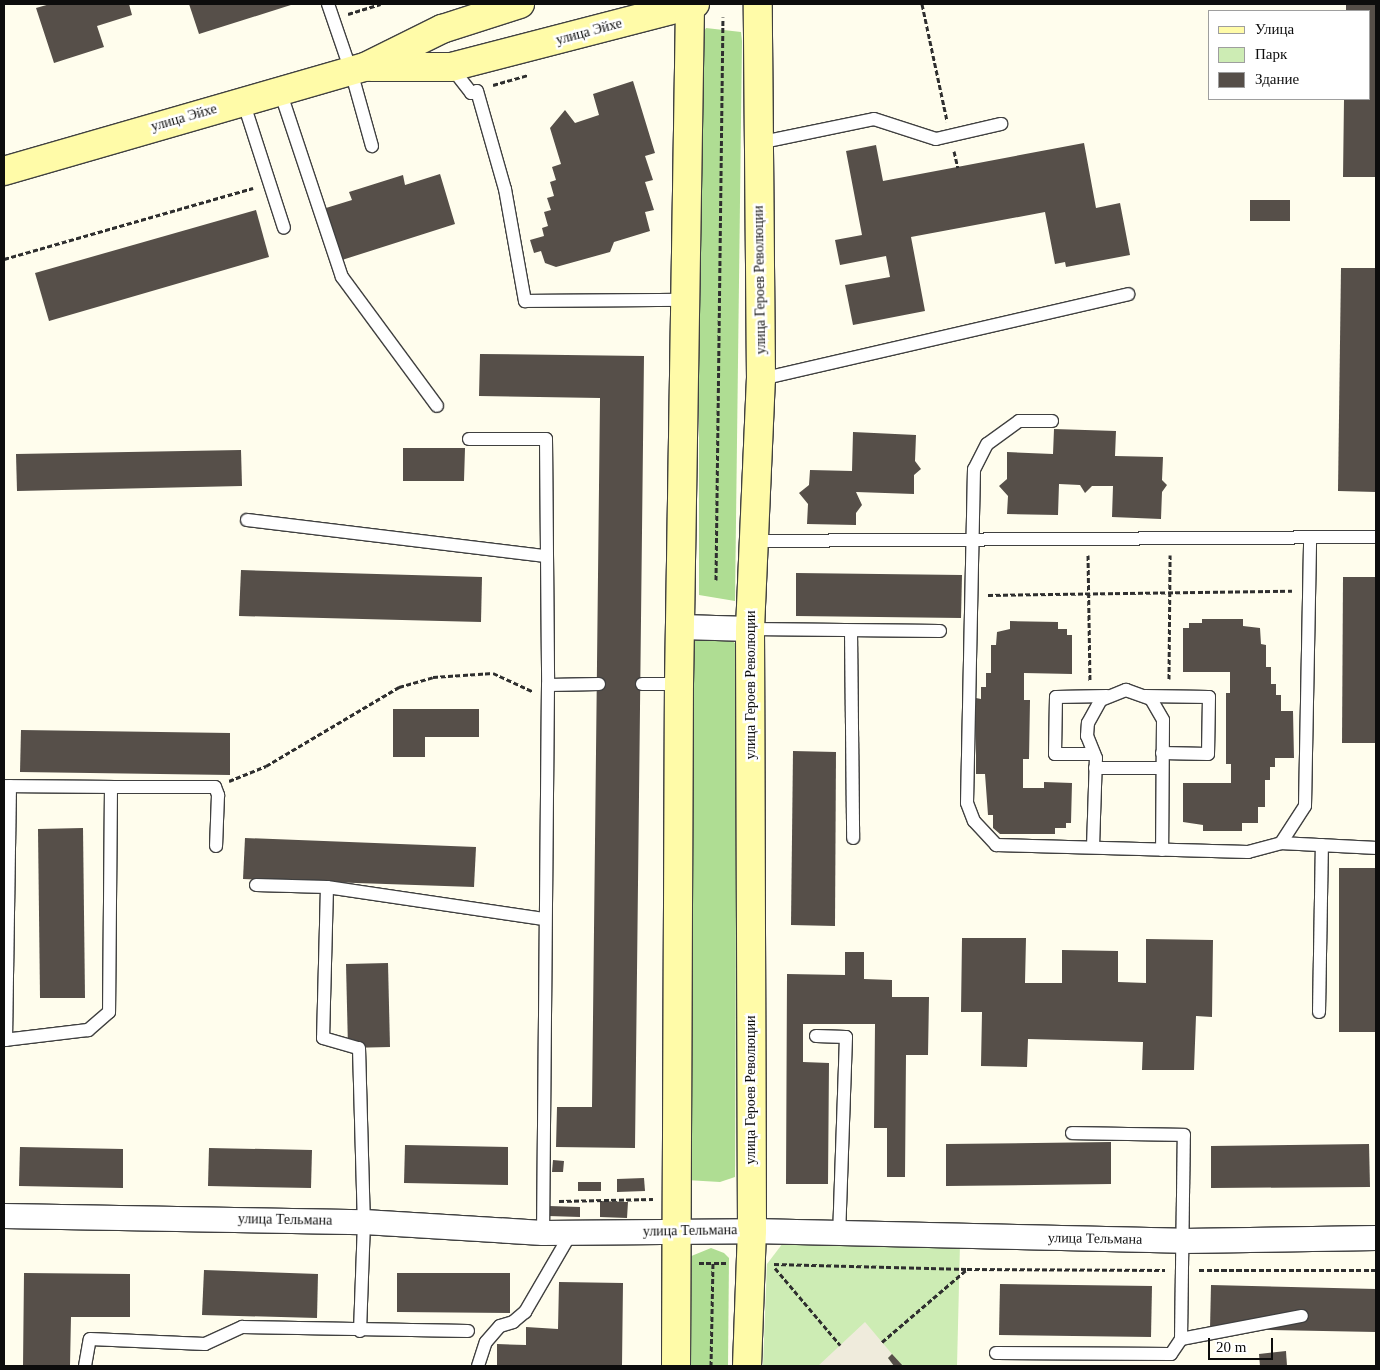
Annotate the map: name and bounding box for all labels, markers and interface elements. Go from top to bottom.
legend [1208,10,1370,100]
street label: улица Эйхе [554,15,624,49]
text: Улица [1255,21,1294,37]
text: Парк [1255,46,1287,62]
text: Здание [1255,71,1299,87]
street label: улица Эйхе [149,101,219,135]
street label: улица Героев Революции [750,205,770,355]
street label: улица Героев Революции [743,611,759,759]
street label: улица Героев Революции [743,1016,759,1164]
street label: улица Тельмана [238,1211,332,1229]
street label: улица Тельмана [643,1222,737,1240]
street label: улица Тельмана [1048,1230,1142,1248]
scale bar [1210,1328,1275,1360]
text: 20 m [1216,1339,1246,1355]

